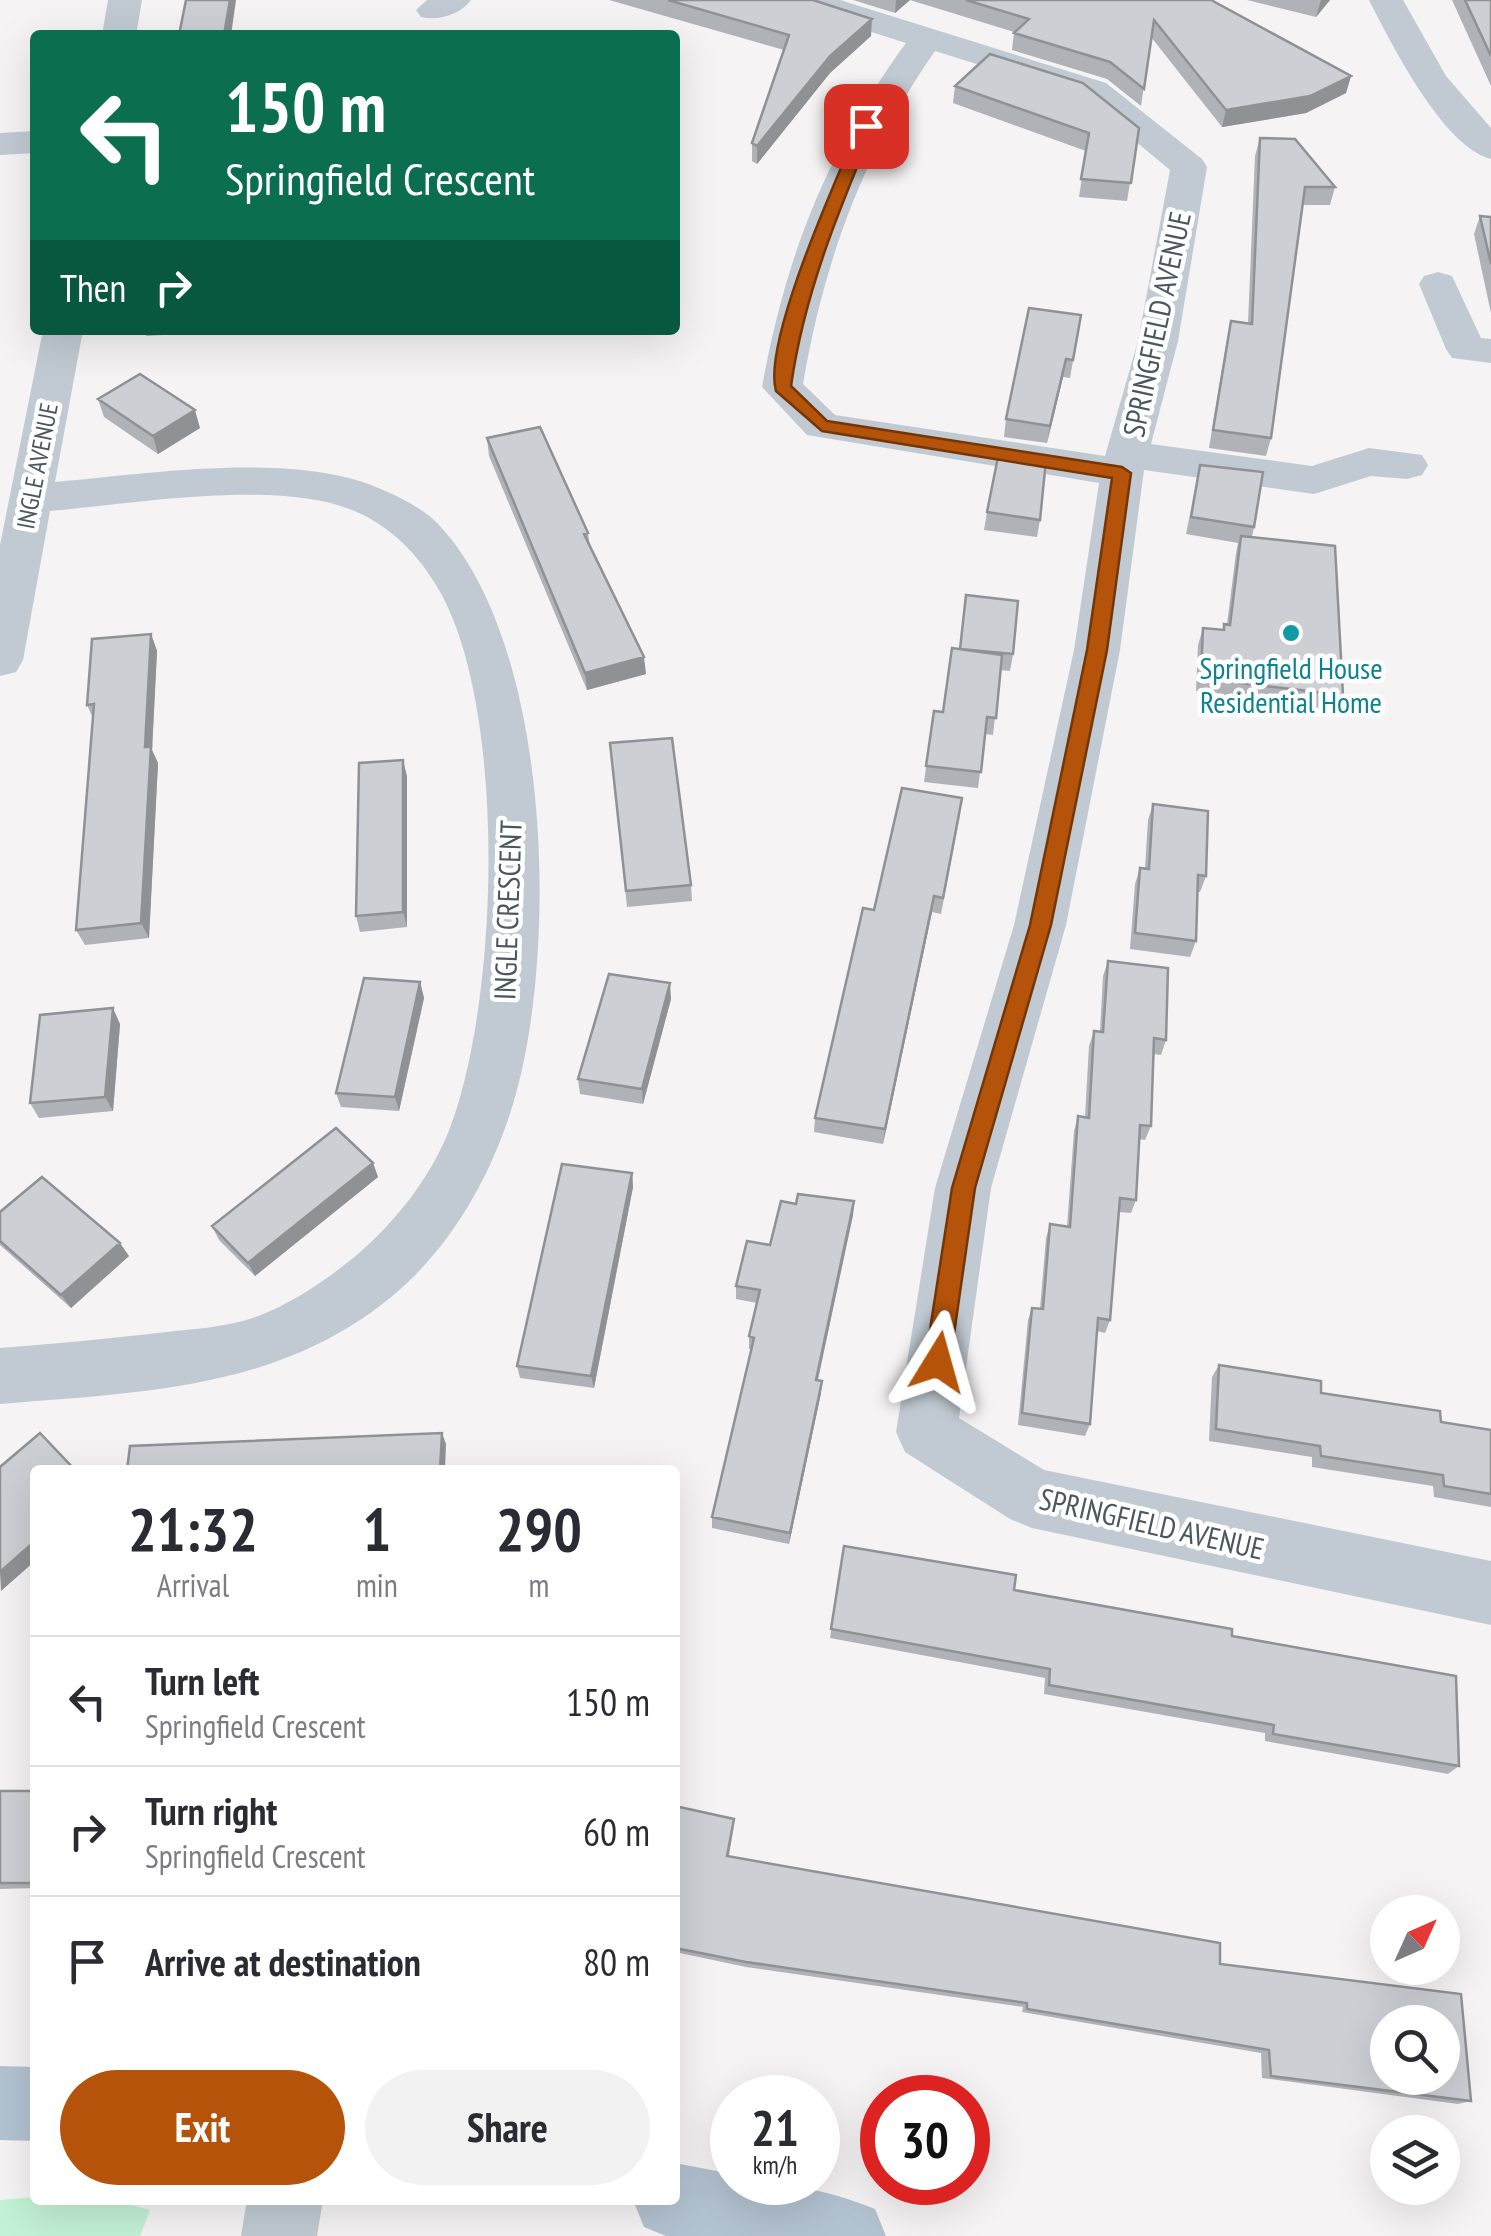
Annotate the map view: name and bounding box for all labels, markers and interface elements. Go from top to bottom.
text: 150 m [225,61,386,151]
icon: left [60,70,190,200]
pin [824,84,909,169]
icon: arrive [839,99,894,154]
text: Springfield Crescent [225,149,535,207]
street label: SPRINGFIELD AVENUE [1113,208,1199,440]
icon: right [146,260,201,315]
text: Then [60,263,126,312]
street label: INGLE AVENUE [9,400,65,532]
marker: Springfield House Residential Home [1280,622,1302,644]
place label: Springfield House Residential Home [1199,648,1383,721]
street label: INGLE CRESCENT [484,820,530,1000]
position arrow [886,1310,990,1414]
street label: SPRINGFIELD AVENUE [1036,1478,1268,1568]
text: 21:32 [128,1490,258,1568]
text: 1 [363,1490,391,1568]
text: 290 [496,1490,582,1568]
text: Arrival [157,1564,229,1606]
text: min [356,1564,398,1606]
text: m [528,1564,549,1606]
text: Turn left [145,1656,259,1705]
icon: left [60,1674,115,1729]
text: 150 m [566,1677,650,1726]
text: Springfield Crescent [145,1705,365,1747]
text: Turn right [145,1786,277,1835]
icon: right [60,1804,115,1859]
text: 60 m [583,1807,650,1856]
text: Springfield Crescent [145,1835,365,1877]
north arrow [1370,1895,1460,1985]
map controls [1370,1895,1460,2205]
icon: arrive [60,1934,115,1989]
text: Arrive at destination [145,1937,421,1986]
text: 80 m [583,1937,650,1986]
button: search [1370,2005,1460,2095]
button: Exit [60,2070,345,2185]
button: Share [365,2070,650,2185]
speed limit sign: 30 [860,2075,990,2205]
text: 21 [751,2095,799,2160]
button: layers [1370,2115,1460,2205]
text: km/h [753,2149,797,2181]

